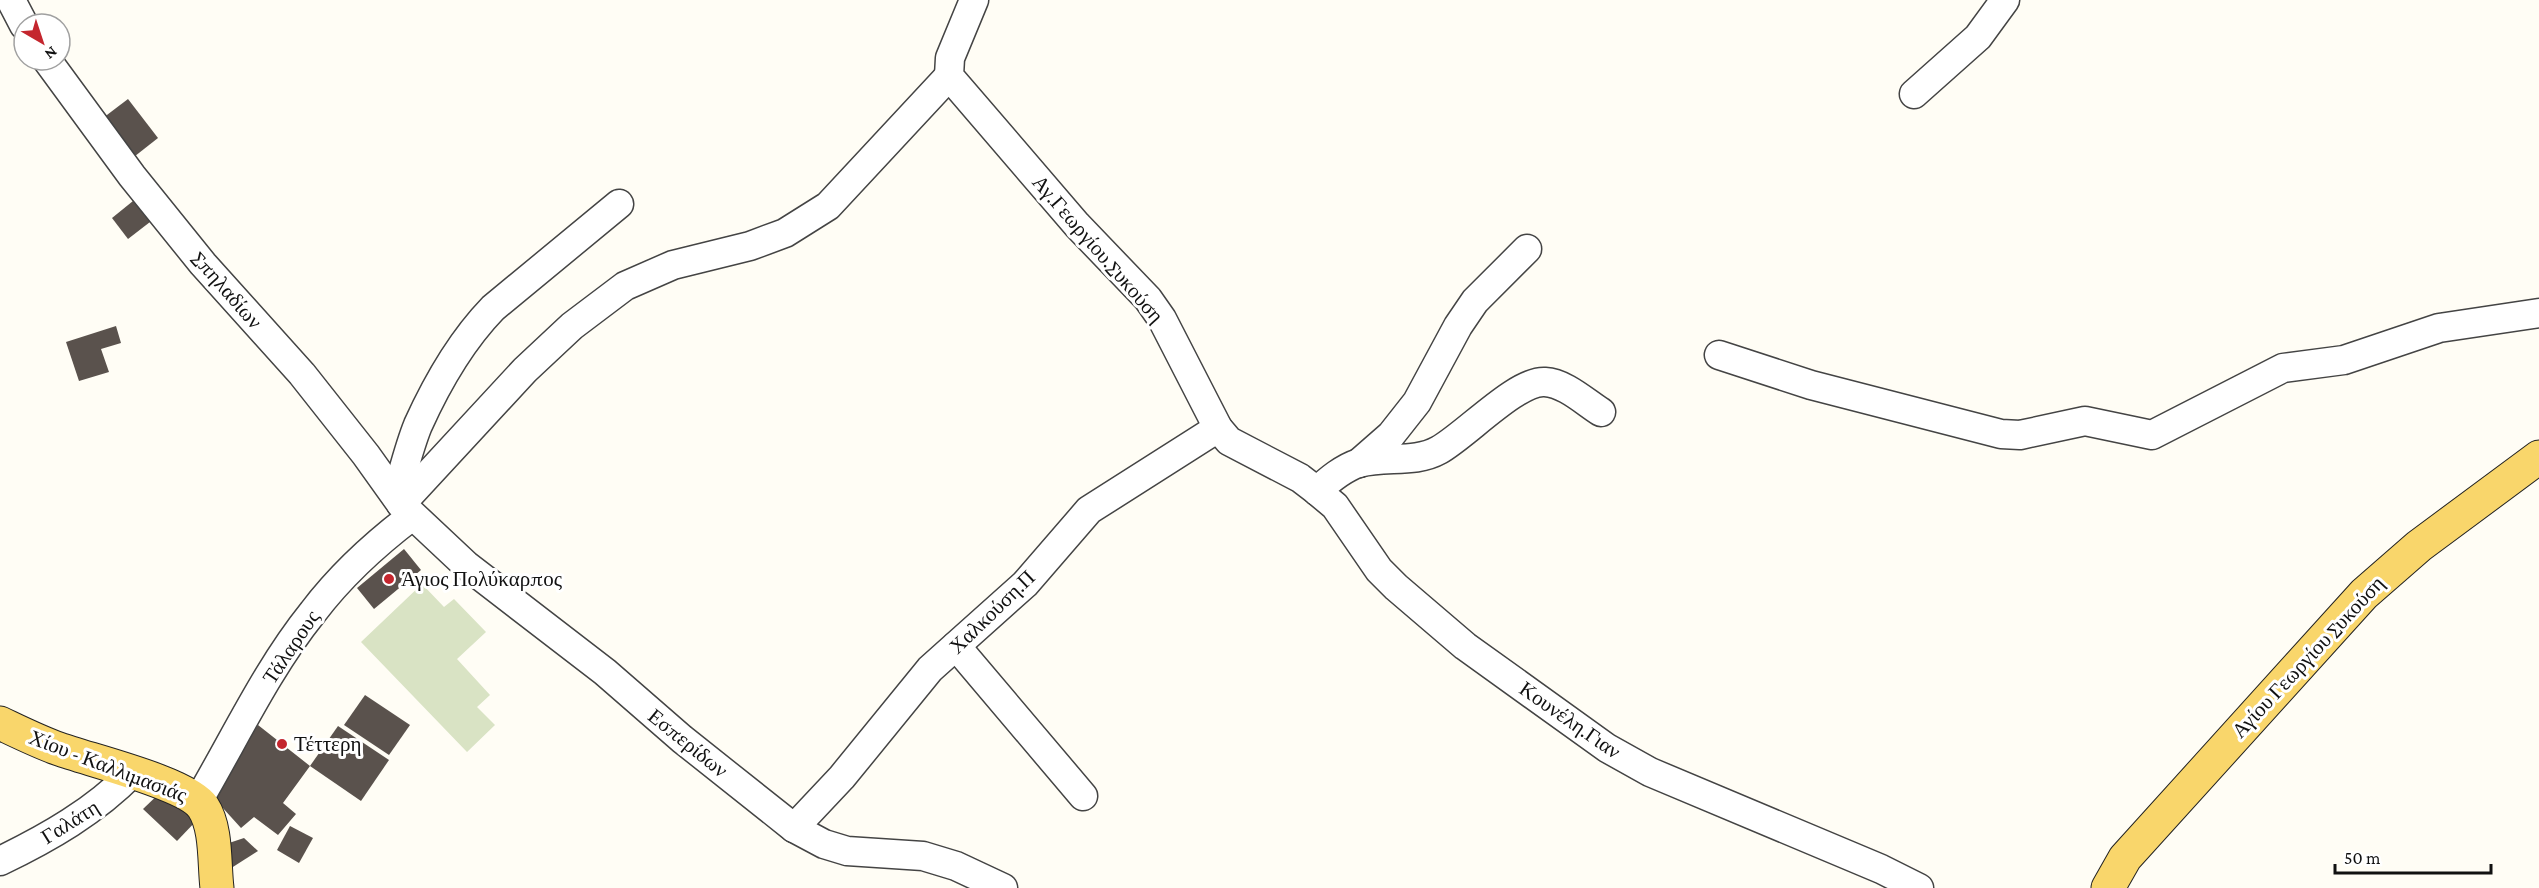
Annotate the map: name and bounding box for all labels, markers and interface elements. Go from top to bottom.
north arrow [12,12,72,72]
text: N [41,43,61,63]
street label: Αγ.Γεωργίου.Συκούση [1027,170,1169,328]
street label: Σπηλαδίων [187,247,267,333]
street label: Χαλκούση.Π [944,565,1040,659]
place label: Άγιος Πολύκαρπος [401,567,563,591]
street label: Αγίου Γεωργίου Συκούση [2227,571,2389,743]
marker: Άγιος Πολύκαρπος [382,572,396,586]
street label: Τάλαρους [258,605,325,688]
street label: Κουνέλη.Γιαν [1515,676,1625,764]
street label: Εσπερίδων [643,704,733,782]
street label: Χίου - Καλλιμασιάς [26,725,191,807]
place label: Τέττερη [294,732,361,756]
marker: Τέττερη [275,737,289,751]
street label: Γαλάτη [37,795,103,849]
scale bar [2335,837,2491,875]
text: 50 m [2344,848,2381,868]

